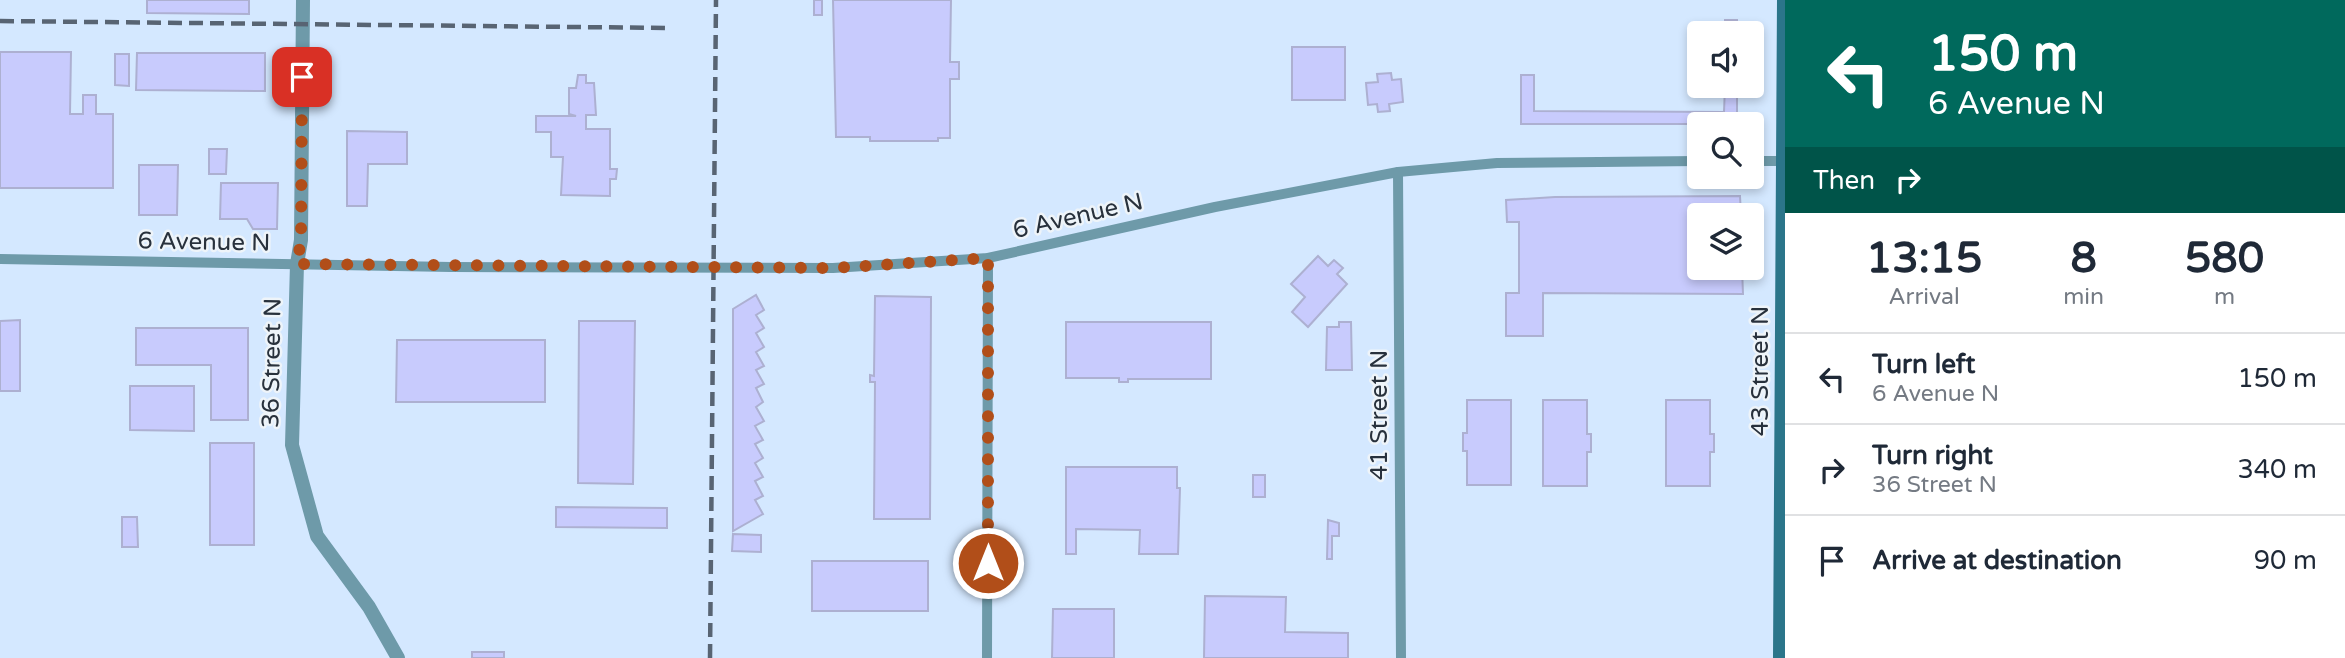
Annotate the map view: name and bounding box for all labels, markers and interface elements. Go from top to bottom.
map controls [1687,21,1764,280]
button: sound [1687,21,1764,98]
text: 150 m [1928,25,2078,84]
icon: left [1813,28,1904,119]
pin [272,47,332,107]
icon: arrive [283,58,321,96]
text: 6 Avenue N [1928,85,2105,123]
button: search [1687,112,1764,189]
icon: right [1889,161,1927,199]
text: Then [1813,165,1875,196]
street label: 6 Avenue N [1010,187,1146,245]
button: layers [1687,203,1764,280]
street label: 6 Avenue N [137,226,271,258]
text: 13:15 [1866,233,1982,284]
text: 8 [2070,233,2097,284]
text: 580 [2185,233,2264,284]
text: Arrival [1889,283,1960,311]
text: min [2063,283,2104,311]
text: m [2214,283,2235,311]
street label: 36 Street N [256,298,288,428]
street label: 43 Street N [1746,306,1775,436]
text: Turn left [1872,349,1975,380]
street label: 41 Street N [1365,350,1394,480]
icon: left [1813,360,1851,398]
text: 150 m [2237,363,2317,394]
text: 6 Avenue N [1872,380,1999,408]
text: Turn right [1872,440,1993,471]
icon: right [1813,451,1851,489]
text: 340 m [2237,454,2317,485]
text: 36 Street N [1872,471,1997,499]
position arrow [951,526,1025,600]
icon: arrive [1813,542,1851,580]
text: Arrive at destination [1872,545,2122,576]
text: 90 m [2254,545,2317,576]

